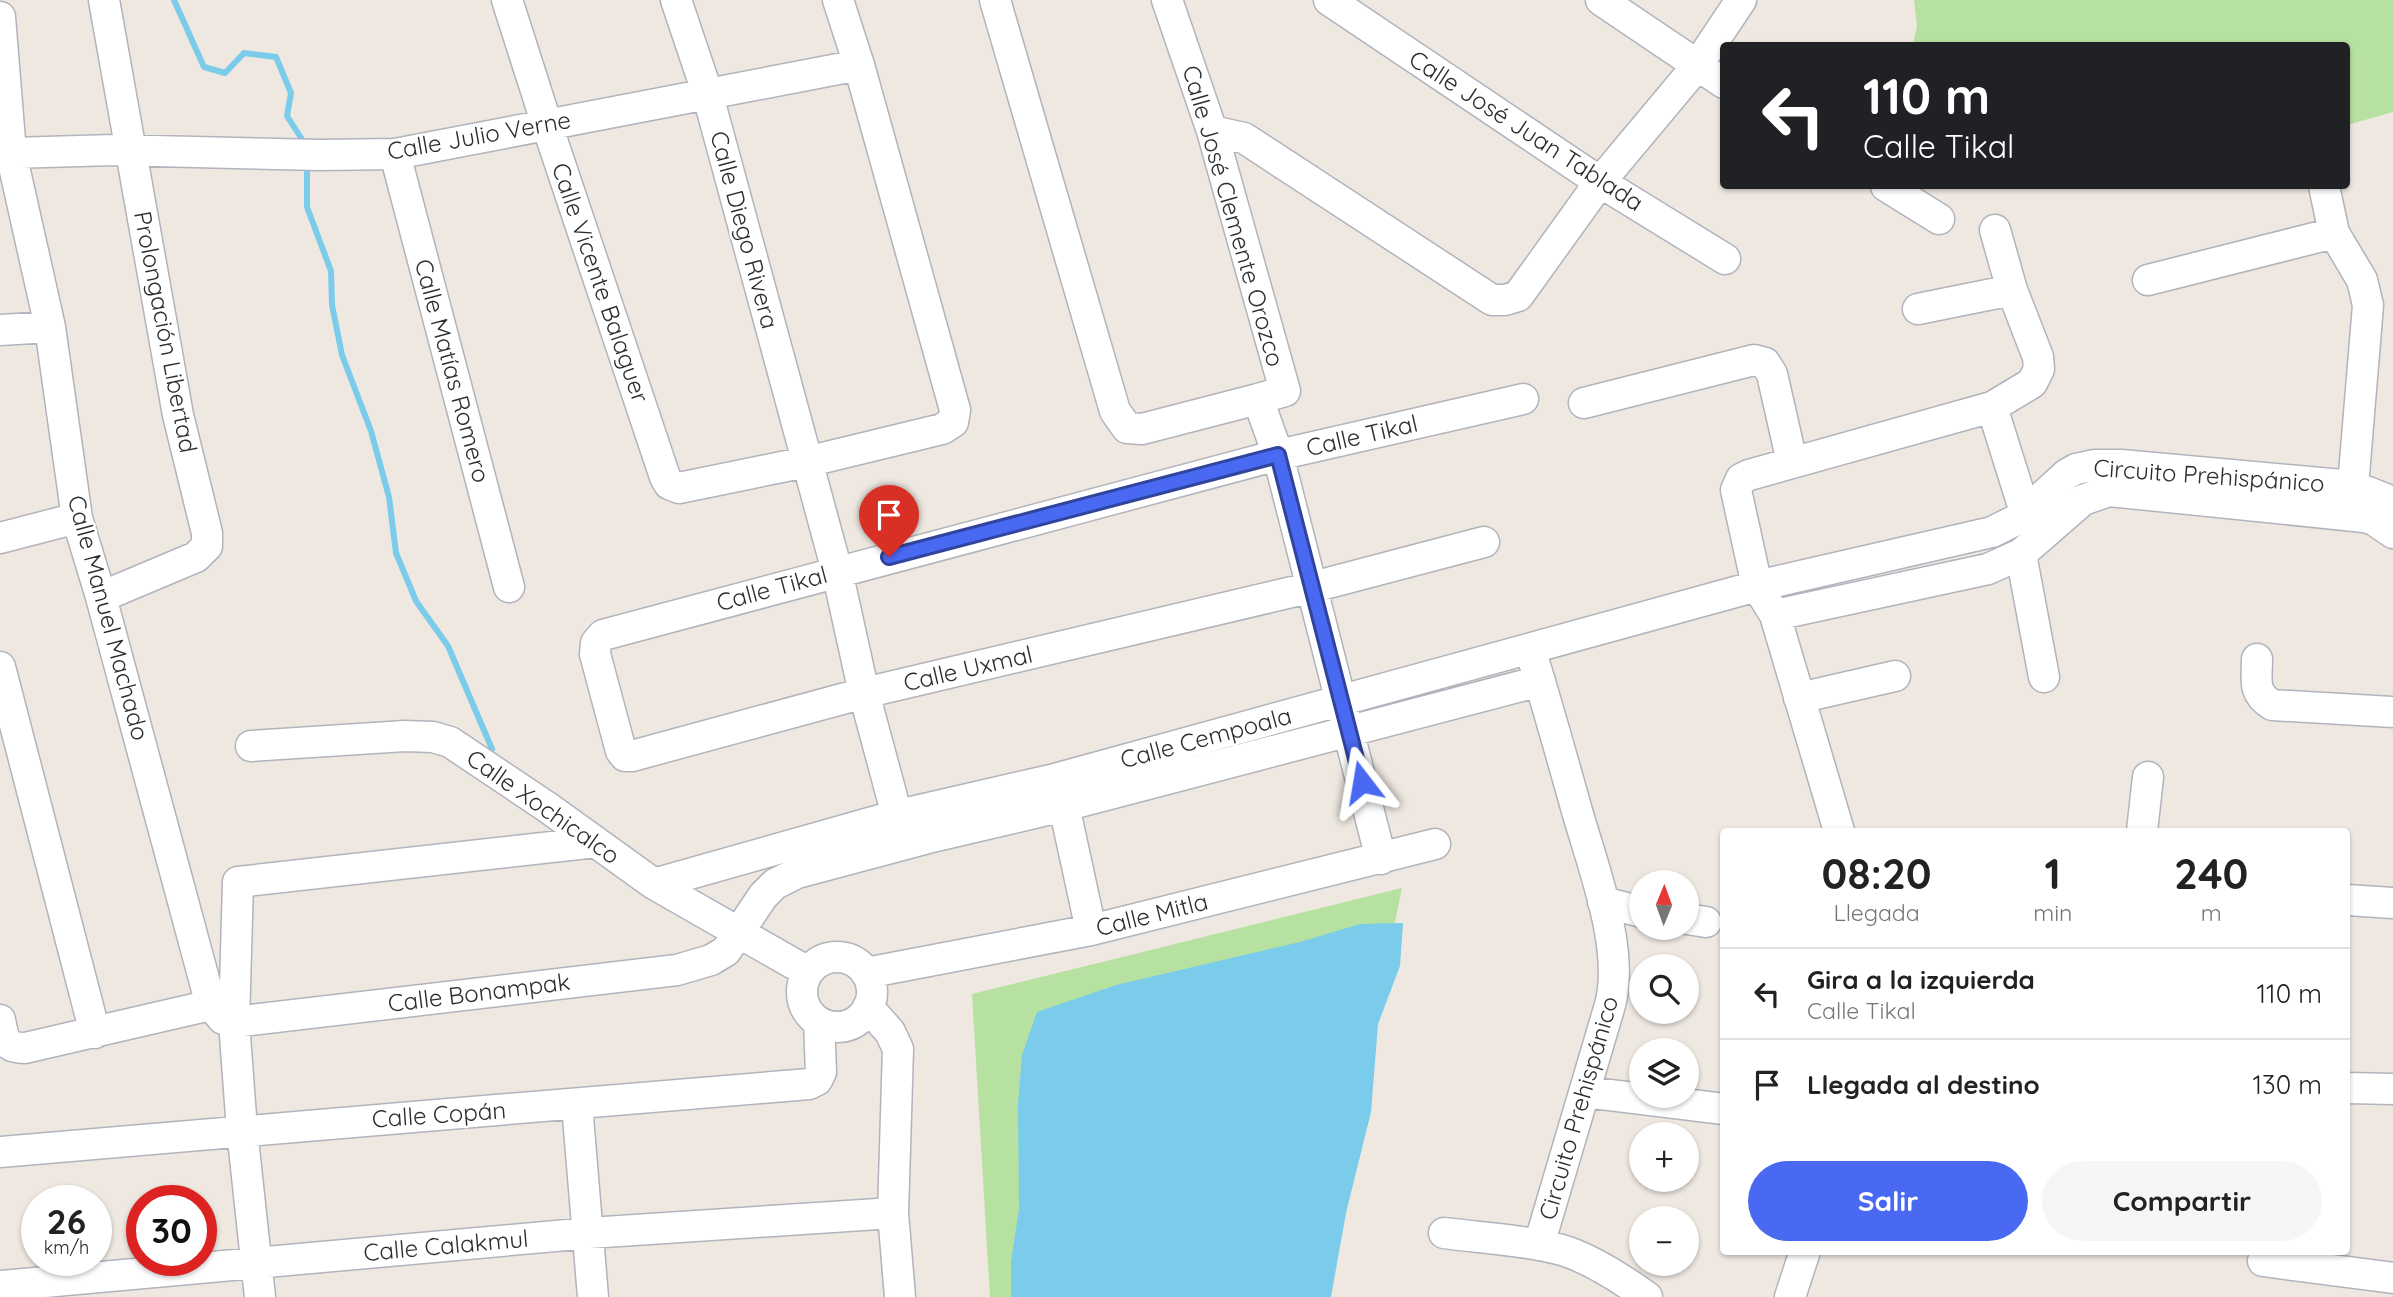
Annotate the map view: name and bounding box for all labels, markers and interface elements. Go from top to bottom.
street label: Calle José Juan Tablada [1404,43,1649,217]
street label: Calle José Clemente Orozco [1177,62,1291,370]
text: 110 m [1863,65,1990,126]
icon: left [1748,70,1839,161]
street label: Calle Julio Verne [385,104,573,166]
text: Calle Tikal [1863,126,2014,166]
street label: Calle Diego Rivera [704,128,786,332]
street label: Calle Vicente Balaguer [546,159,656,407]
street label: Prolongación Libertad [128,208,204,455]
street label: Calle Matías Romero [409,256,497,486]
street label: Calle Tikal [1303,408,1420,462]
street label: Circuito Prehispánico [2093,452,2326,498]
pin [859,485,919,557]
street label: Calle Manuel Machado [62,492,156,744]
icon: arrive [870,496,908,534]
street label: Calle Tikal [713,559,830,617]
street label: Calle Uxmal [900,639,1035,697]
street label: Calle Cempoala [1117,700,1295,774]
street label: Calle Xochicalco [461,742,626,870]
position arrow [1325,745,1399,819]
text: 08:20 [1822,847,1932,900]
text: 1 [2045,847,2061,900]
text: 240 [2174,847,2248,900]
north arrow [1629,870,1699,940]
map controls [1629,870,1699,1276]
street label: Calle Mitla [1093,886,1211,942]
text: Llegada [1833,898,1920,927]
text: min [2033,898,2072,927]
text: m [2201,898,2222,927]
button: search [1629,954,1699,1024]
text: Gira a la izquierda [1807,963,2035,996]
street label: Calle Bonampak [386,966,572,1018]
icon: left [1748,975,1786,1013]
text: 110 m [2256,977,2322,1010]
street label: Circuito Prehispánico [1532,992,1624,1223]
text: Calle Tikal [1807,996,1916,1025]
button: layers [1629,1038,1699,1108]
icon: arrive [1748,1066,1786,1104]
text: Llegada al destino [1807,1068,2040,1101]
text: 130 m [2252,1068,2322,1101]
street label: Calle Copán [371,1094,507,1134]
button: + [1629,1122,1699,1192]
button: Salir [1748,1161,2028,1241]
button: Compartir [2042,1161,2322,1241]
speed limit sign: 30 [126,1185,217,1276]
text: 26 [47,1199,86,1243]
button: − [1629,1206,1699,1276]
street label: Calle Calakmul [362,1223,530,1267]
text: km/h [44,1236,89,1259]

